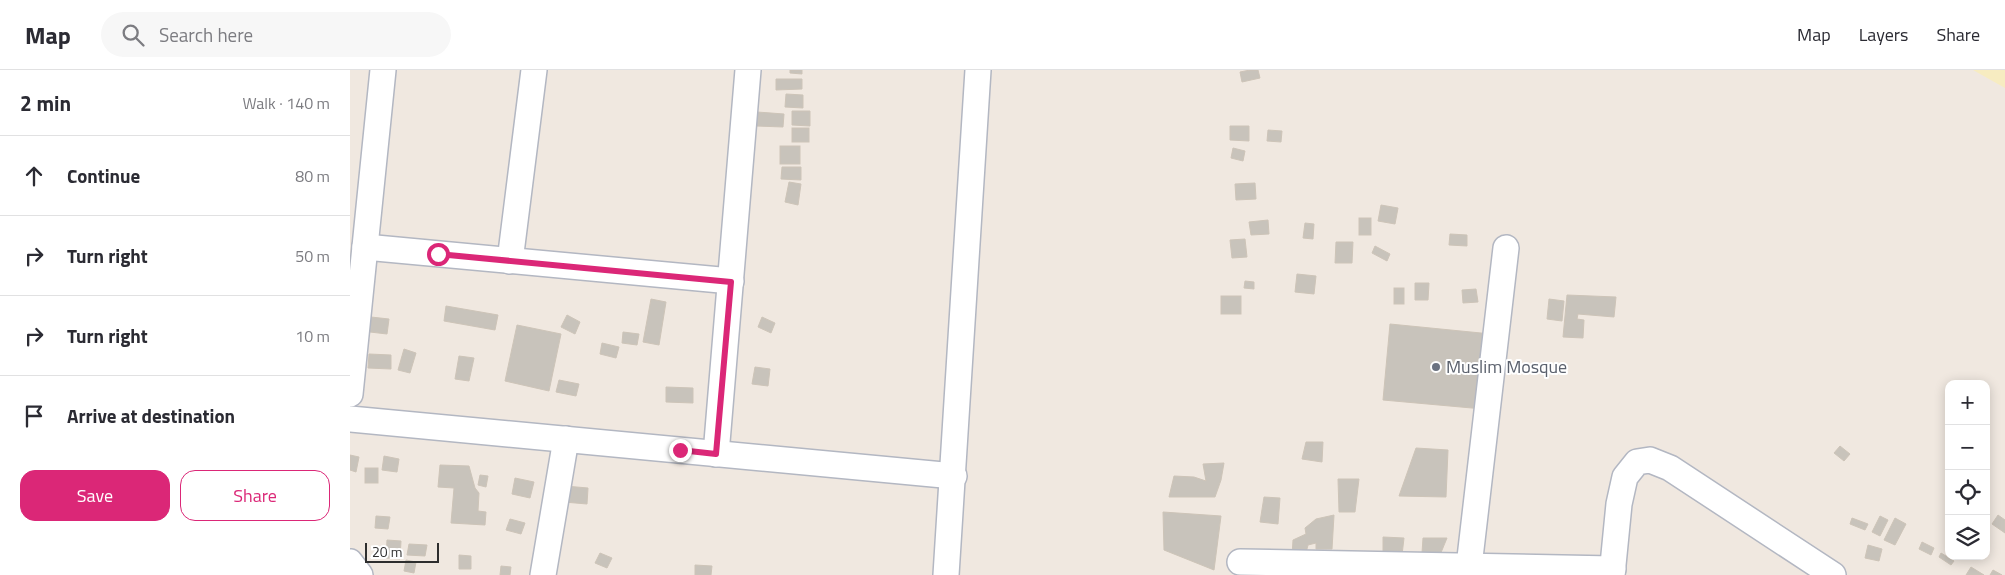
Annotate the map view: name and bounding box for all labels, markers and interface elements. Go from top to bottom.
search box [101,12,451,57]
text: Map [25,17,71,53]
text: Search here [159,20,253,49]
icon: search [119,21,147,49]
text: Map [1797,21,1831,48]
text: Layers [1859,21,1908,48]
text: Share [1936,21,1980,48]
text: 2 min [20,87,71,119]
text: Walk · 140 m [242,91,330,115]
text: Continue [67,161,140,190]
icon: ahead [20,162,48,190]
text: 80 m [295,164,330,188]
text: Turn right [67,241,148,270]
icon: right [20,242,48,270]
route start [427,243,450,266]
text: 50 m [295,244,330,268]
text: Turn right [67,321,148,350]
icon: right [20,322,48,350]
text: 10 m [295,324,330,348]
place label: Muslim Mosque [1446,353,1567,380]
marker: Muslim Mosque [1430,361,1442,373]
map controls [1945,380,1990,560]
button: + [1945,380,1990,425]
text: Arrive at destination [67,401,235,430]
icon: arrive [20,402,48,430]
button: − [1945,425,1990,470]
route end [669,439,692,462]
button: Save [20,470,170,521]
button: Share [180,470,330,521]
button: locate [1945,470,1990,515]
button: layers [1945,515,1990,560]
scale bar [365,540,439,563]
text: 20 m [372,541,402,562]

